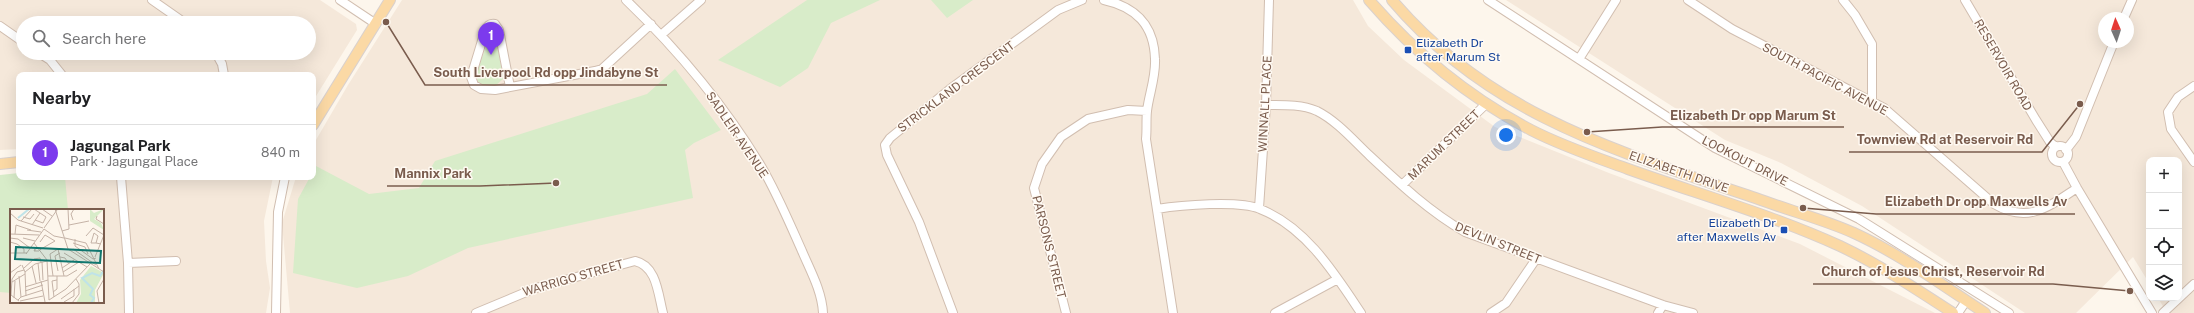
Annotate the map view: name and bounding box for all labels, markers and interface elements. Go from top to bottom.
north arrow [2098,12,2134,48]
search box [16,16,316,60]
street label: RESERVOIR ROAD [1971,17,2035,113]
pin: 1 [478,22,504,55]
icon: search [30,27,52,49]
text: Search here [62,30,146,47]
place label: Elizabeth Dr after Marum St [1416,36,1501,64]
street label: STRICKLAND CRESCENT [895,39,1017,135]
street label: SOUTH PACIFIC AVENUE [1760,40,1890,118]
marker: Elizabeth Dr after Marum St [1403,45,1413,55]
street label: WINNALL PLACE [1255,55,1275,153]
callout: South Liverpool Rd opp Jindabyne St [425,60,667,85]
text: South Liverpool Rd opp Jindabyne St [433,65,659,80]
text: Nearby [32,88,91,108]
street label: SADLEIR AVENUE [703,89,771,181]
callout: Elizabeth Dr opp Marum St [1662,102,1844,127]
street label: MARUM STREET [1405,107,1483,183]
text: Elizabeth Dr opp Marum St [1670,108,1836,123]
your location [1496,125,1516,145]
callout: Townview Rd at Reservoir Rd [1849,127,2042,152]
text: Townview Rd at Reservoir Rd [1857,132,2033,147]
street label: LOOKOUT DRIVE [1700,133,1790,189]
text: Jagungal Park [70,137,171,154]
text: 1 [42,145,48,160]
text: 840 m [261,145,300,160]
street label: ELIZABETH DRIVE [1627,148,1731,196]
text: Park · Jagungal Place [70,154,198,169]
map controls [2146,157,2182,301]
button: + [2146,157,2182,193]
callout: Mannix Park [387,161,480,186]
text: Mannix Park [394,166,472,181]
callout: Elizabeth Dr opp Maxwells Av [1876,189,2075,214]
button: − [2146,193,2182,229]
street label: PARSONS STREET [1029,194,1069,300]
text: Elizabeth Dr opp Maxwells Av [1885,194,2067,209]
inset map [10,209,104,303]
place label: Elizabeth Dr after Maxwells Av [1677,216,1776,244]
street label: DEVLIN STREET [1453,219,1543,267]
marker: Elizabeth Dr after Maxwells Av [1779,225,1789,235]
button: locate [2146,229,2182,265]
street label: WARRIGO STREET [521,257,625,299]
callout: Church of Jesus Christ, Reservoir Rd [1813,259,2053,284]
text: Church of Jesus Christ, Reservoir Rd [1821,264,2045,279]
button: layers [2146,265,2182,301]

